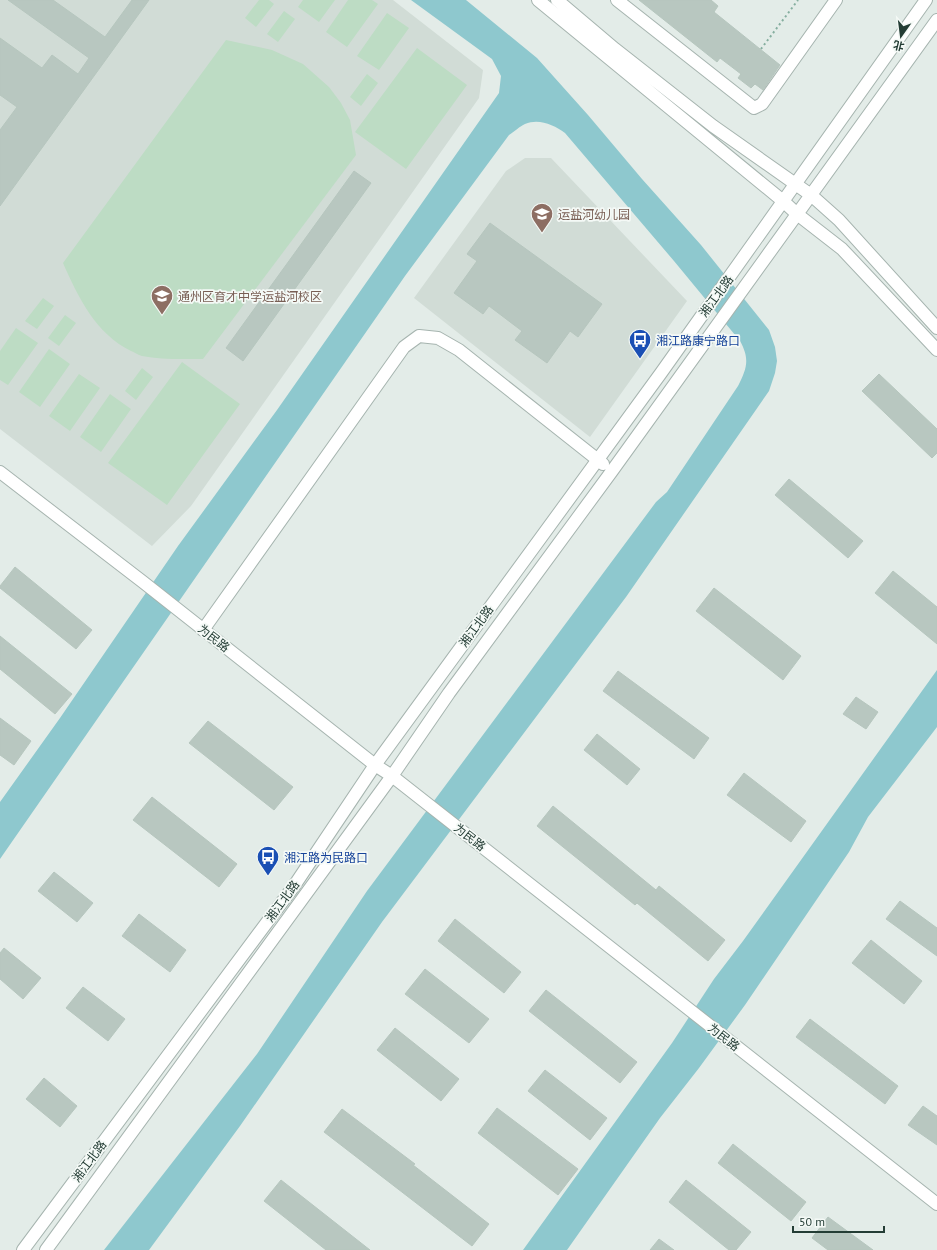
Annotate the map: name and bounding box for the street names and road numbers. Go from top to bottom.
street label: 湘江北路 [696,272,736,320]
street label: 湘江北路 [456,602,496,650]
street label: 为民路 [195,621,233,655]
street label: 为民路 [451,820,489,854]
street label: 湘江北路 [262,877,302,925]
street label: 为民路 [705,1020,743,1054]
street label: 湘江北路 [69,1137,109,1185]

